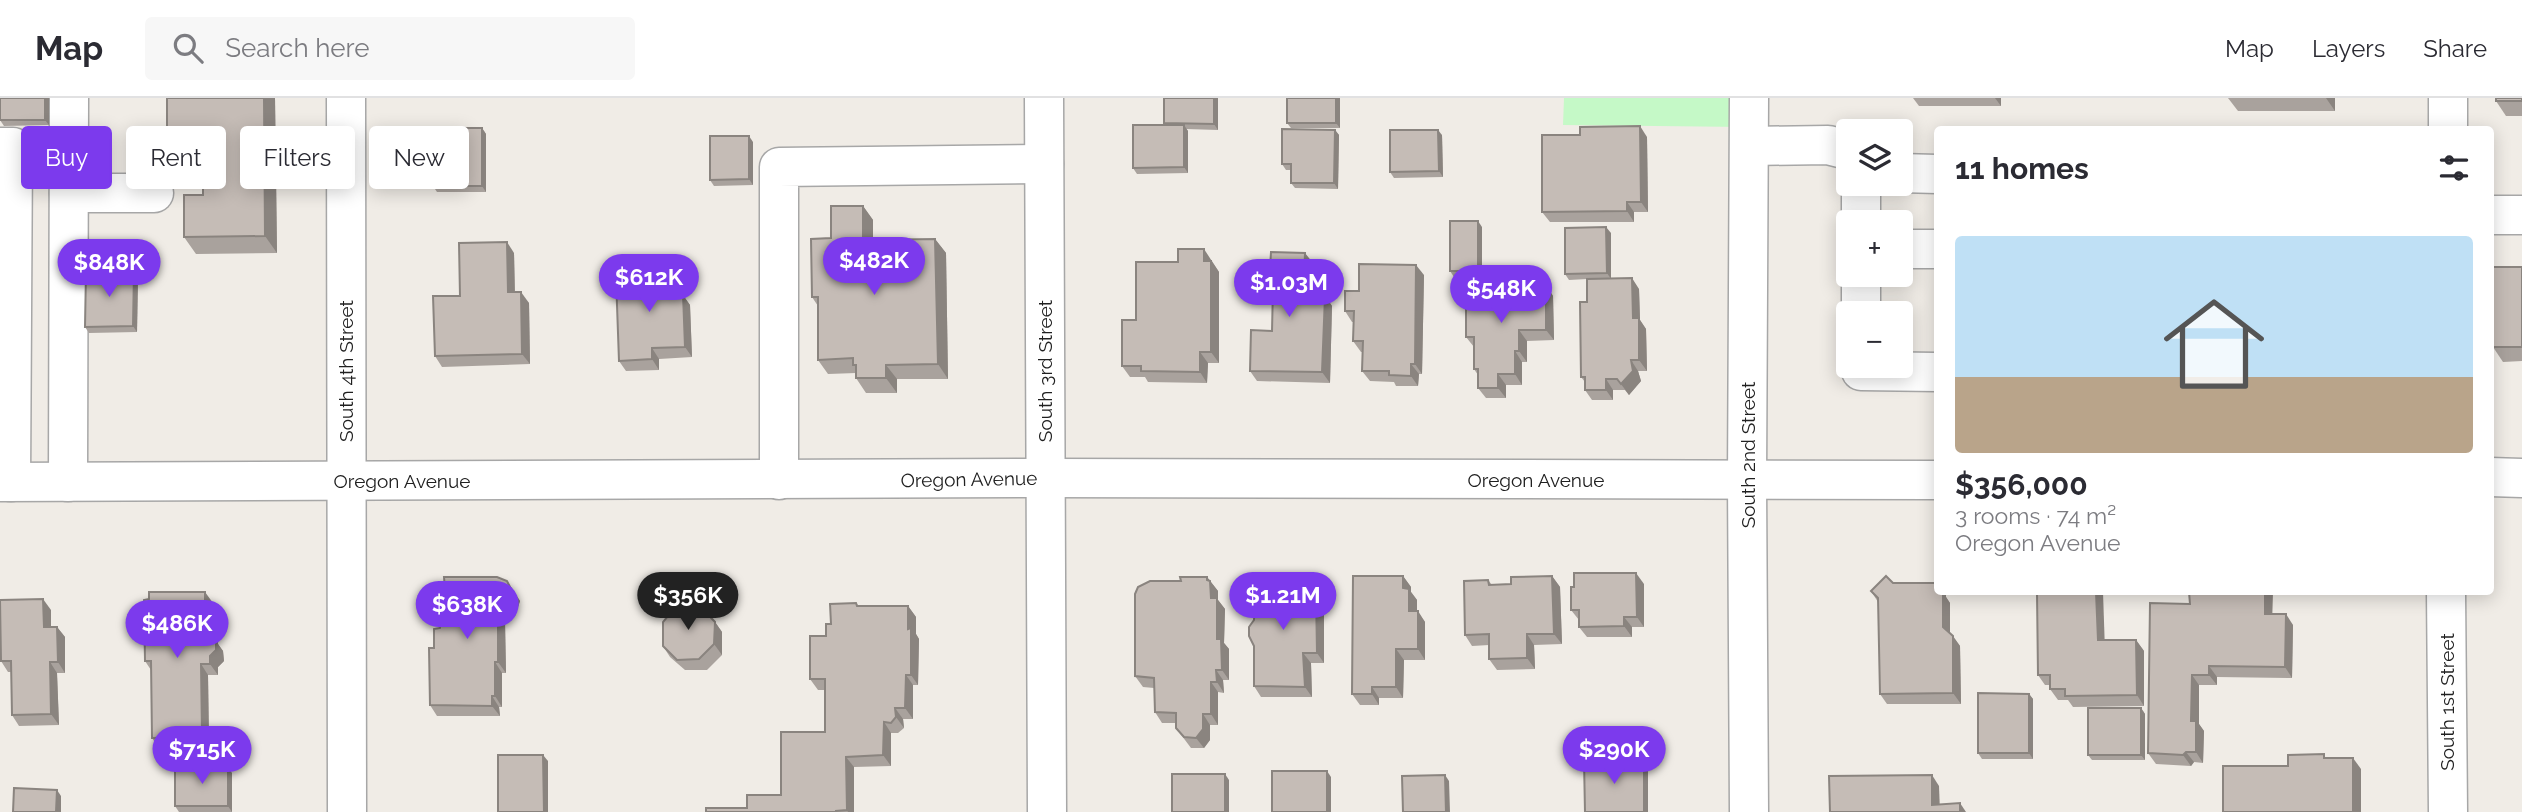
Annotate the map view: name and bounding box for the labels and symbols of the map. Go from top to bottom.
pin: $482K [825,238,923,297]
pin: $848K [60,240,158,299]
pin: $612K [600,254,698,314]
pin: $1.03M [1232,260,1346,319]
pin: $548K [1452,266,1550,325]
street label: South 4th Street [335,299,357,442]
street label: South 3rd Street [1034,299,1056,442]
street label: South 2nd Street [1737,381,1759,528]
street label: Oregon Avenue [900,467,1038,491]
street label: Oregon Avenue [1468,469,1604,491]
street label: Oregon Avenue [334,470,470,492]
pin: $356K [639,573,737,632]
pin: $1.21M [1226,573,1340,632]
pin: $638K [418,582,516,641]
pin: $486K [128,601,226,660]
street label: South 1st Street [2436,633,2458,771]
pin: $715K [153,726,251,786]
pin: $290K [1565,726,1663,786]

